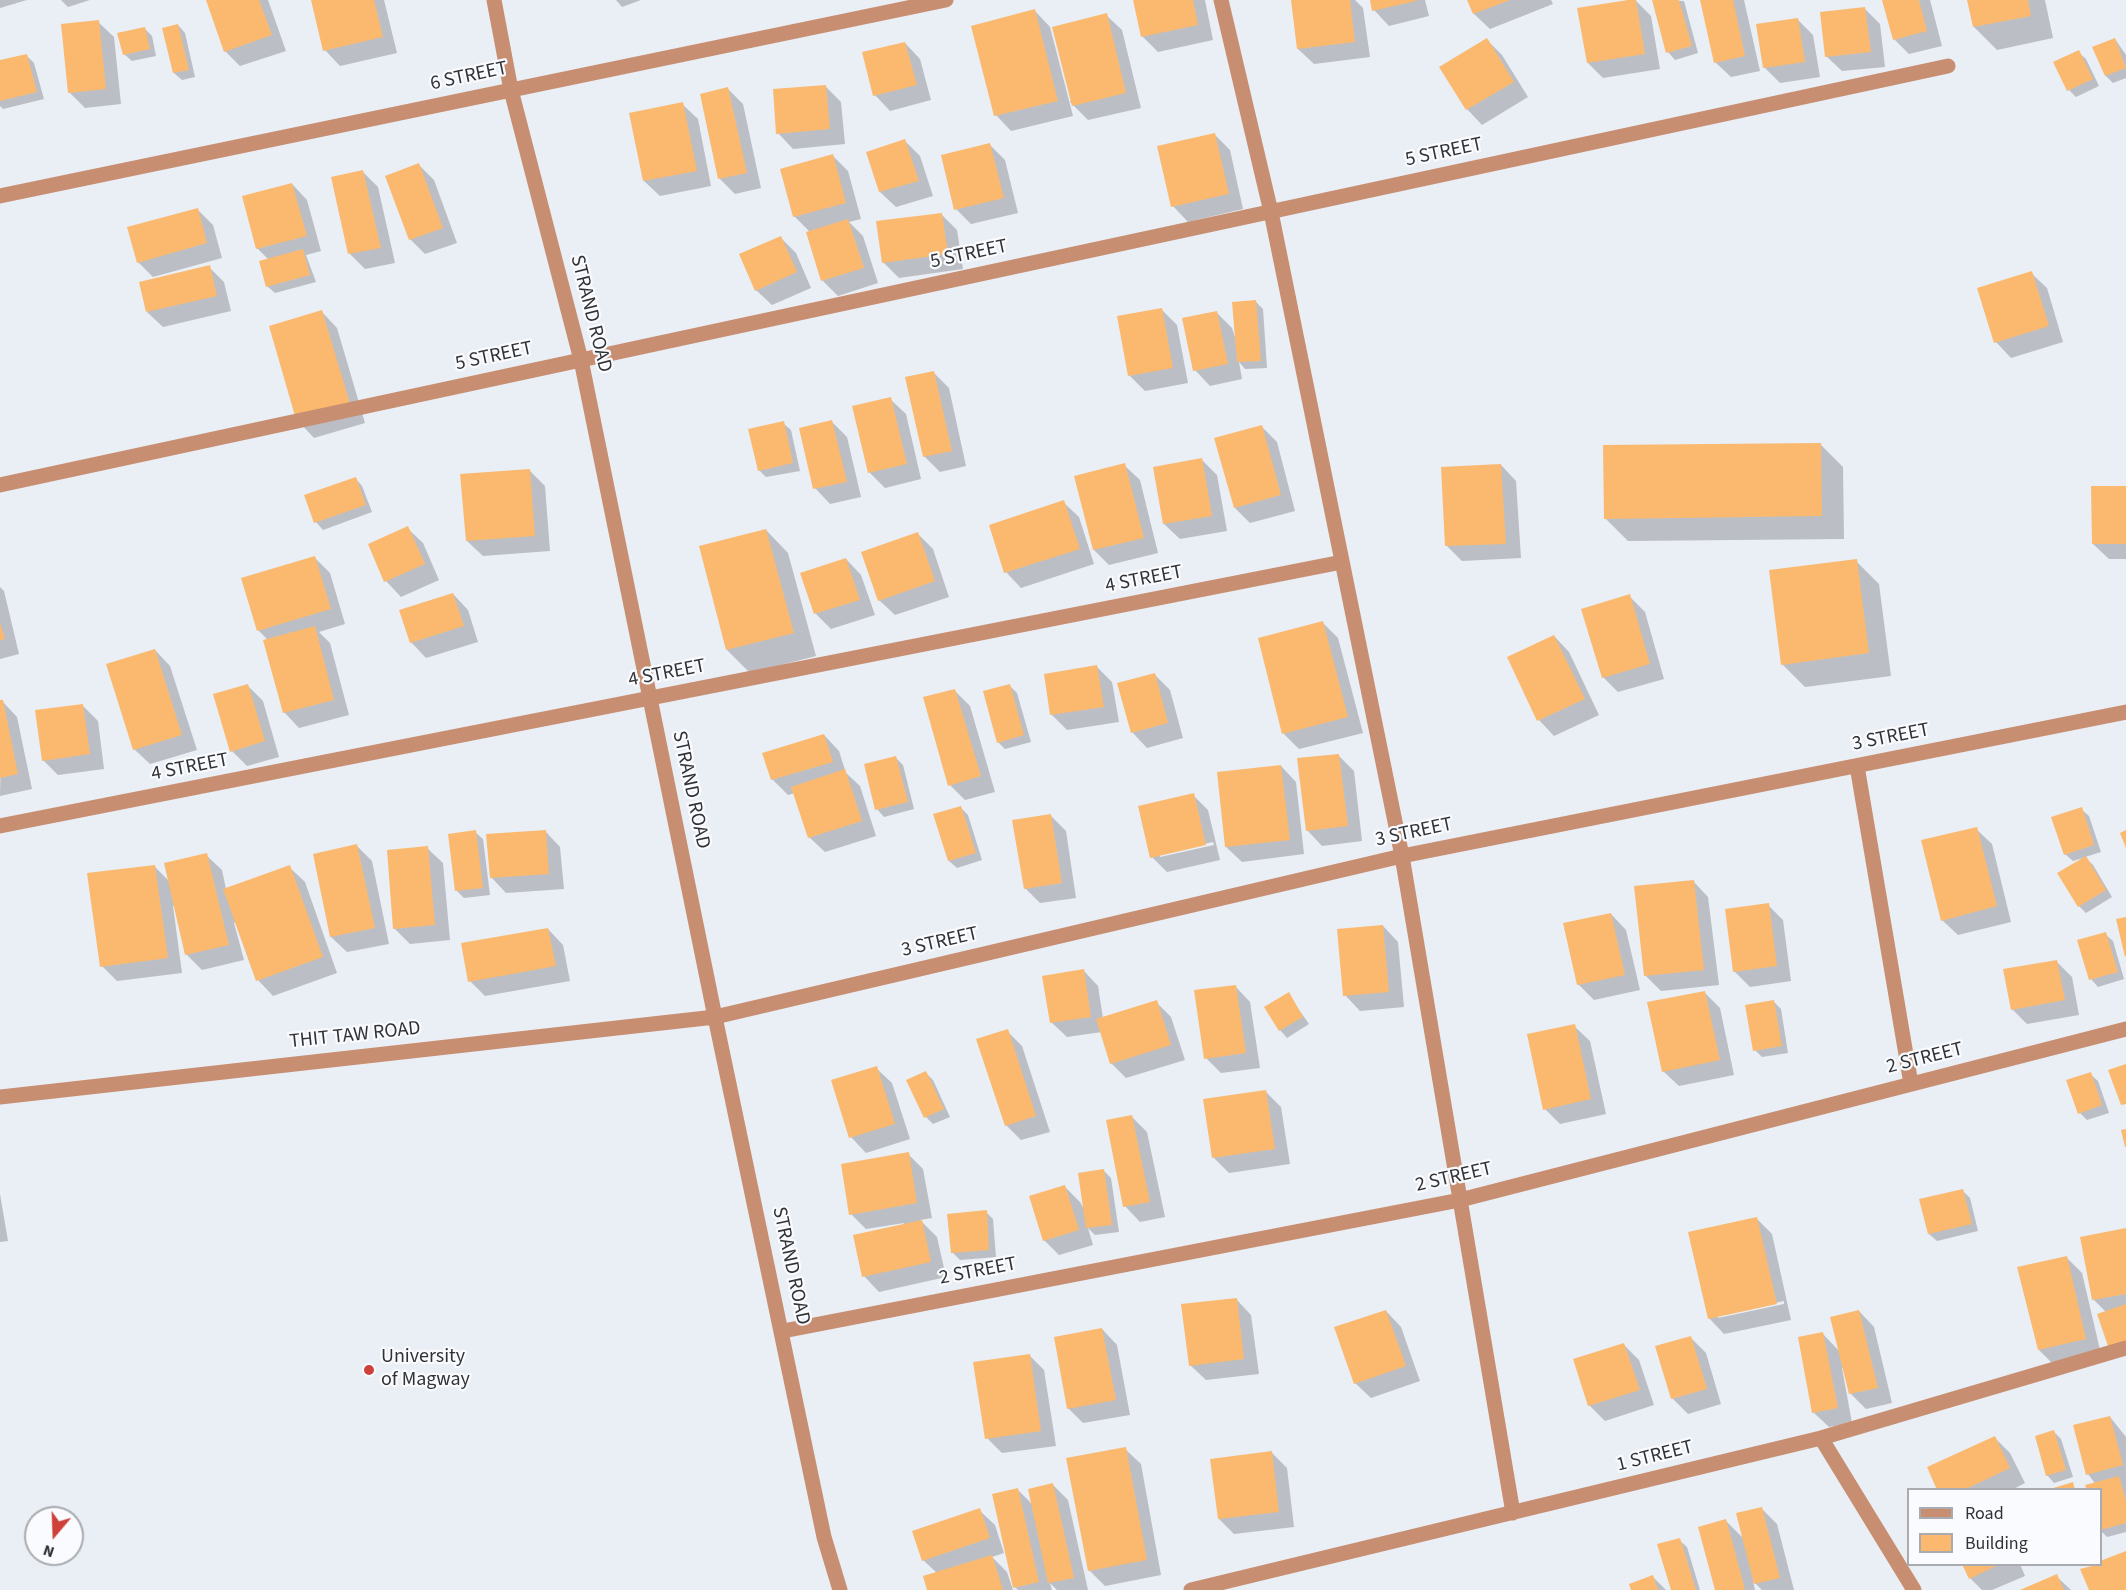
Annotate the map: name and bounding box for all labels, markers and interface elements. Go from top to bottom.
street label: 6 STREET [428,57,510,97]
street label: 5 STREET [1403,133,1485,173]
street label: 5 STREET [928,235,1010,275]
street label: STRAND ROAD [564,253,616,375]
street label: 5 STREET [453,337,535,377]
street label: 4 STREET [1103,561,1185,599]
street label: 4 STREET [626,655,708,693]
street label: 3 STREET [1850,719,1932,757]
street label: STRAND ROAD [666,729,714,851]
street label: 4 STREET [149,749,231,787]
street label: 3 STREET [1373,813,1455,853]
street label: 3 STREET [899,923,981,963]
street label: THIT TAW ROAD [288,1017,422,1055]
street label: 2 STREET [1884,1038,1966,1080]
street label: 2 STREET [1413,1158,1495,1198]
street label: STRAND ROAD [766,1205,814,1327]
street label: 2 STREET [937,1253,1019,1291]
place label: University of Magway [381,1346,470,1393]
marker: University of Magway [362,1363,376,1377]
street label: 1 STREET [1614,1436,1696,1478]
legend [1907,1488,2102,1566]
text: Road [1965,1501,2004,1526]
north arrow [24,1506,84,1566]
text: Building [1965,1531,2028,1556]
text: N [40,1539,57,1563]

